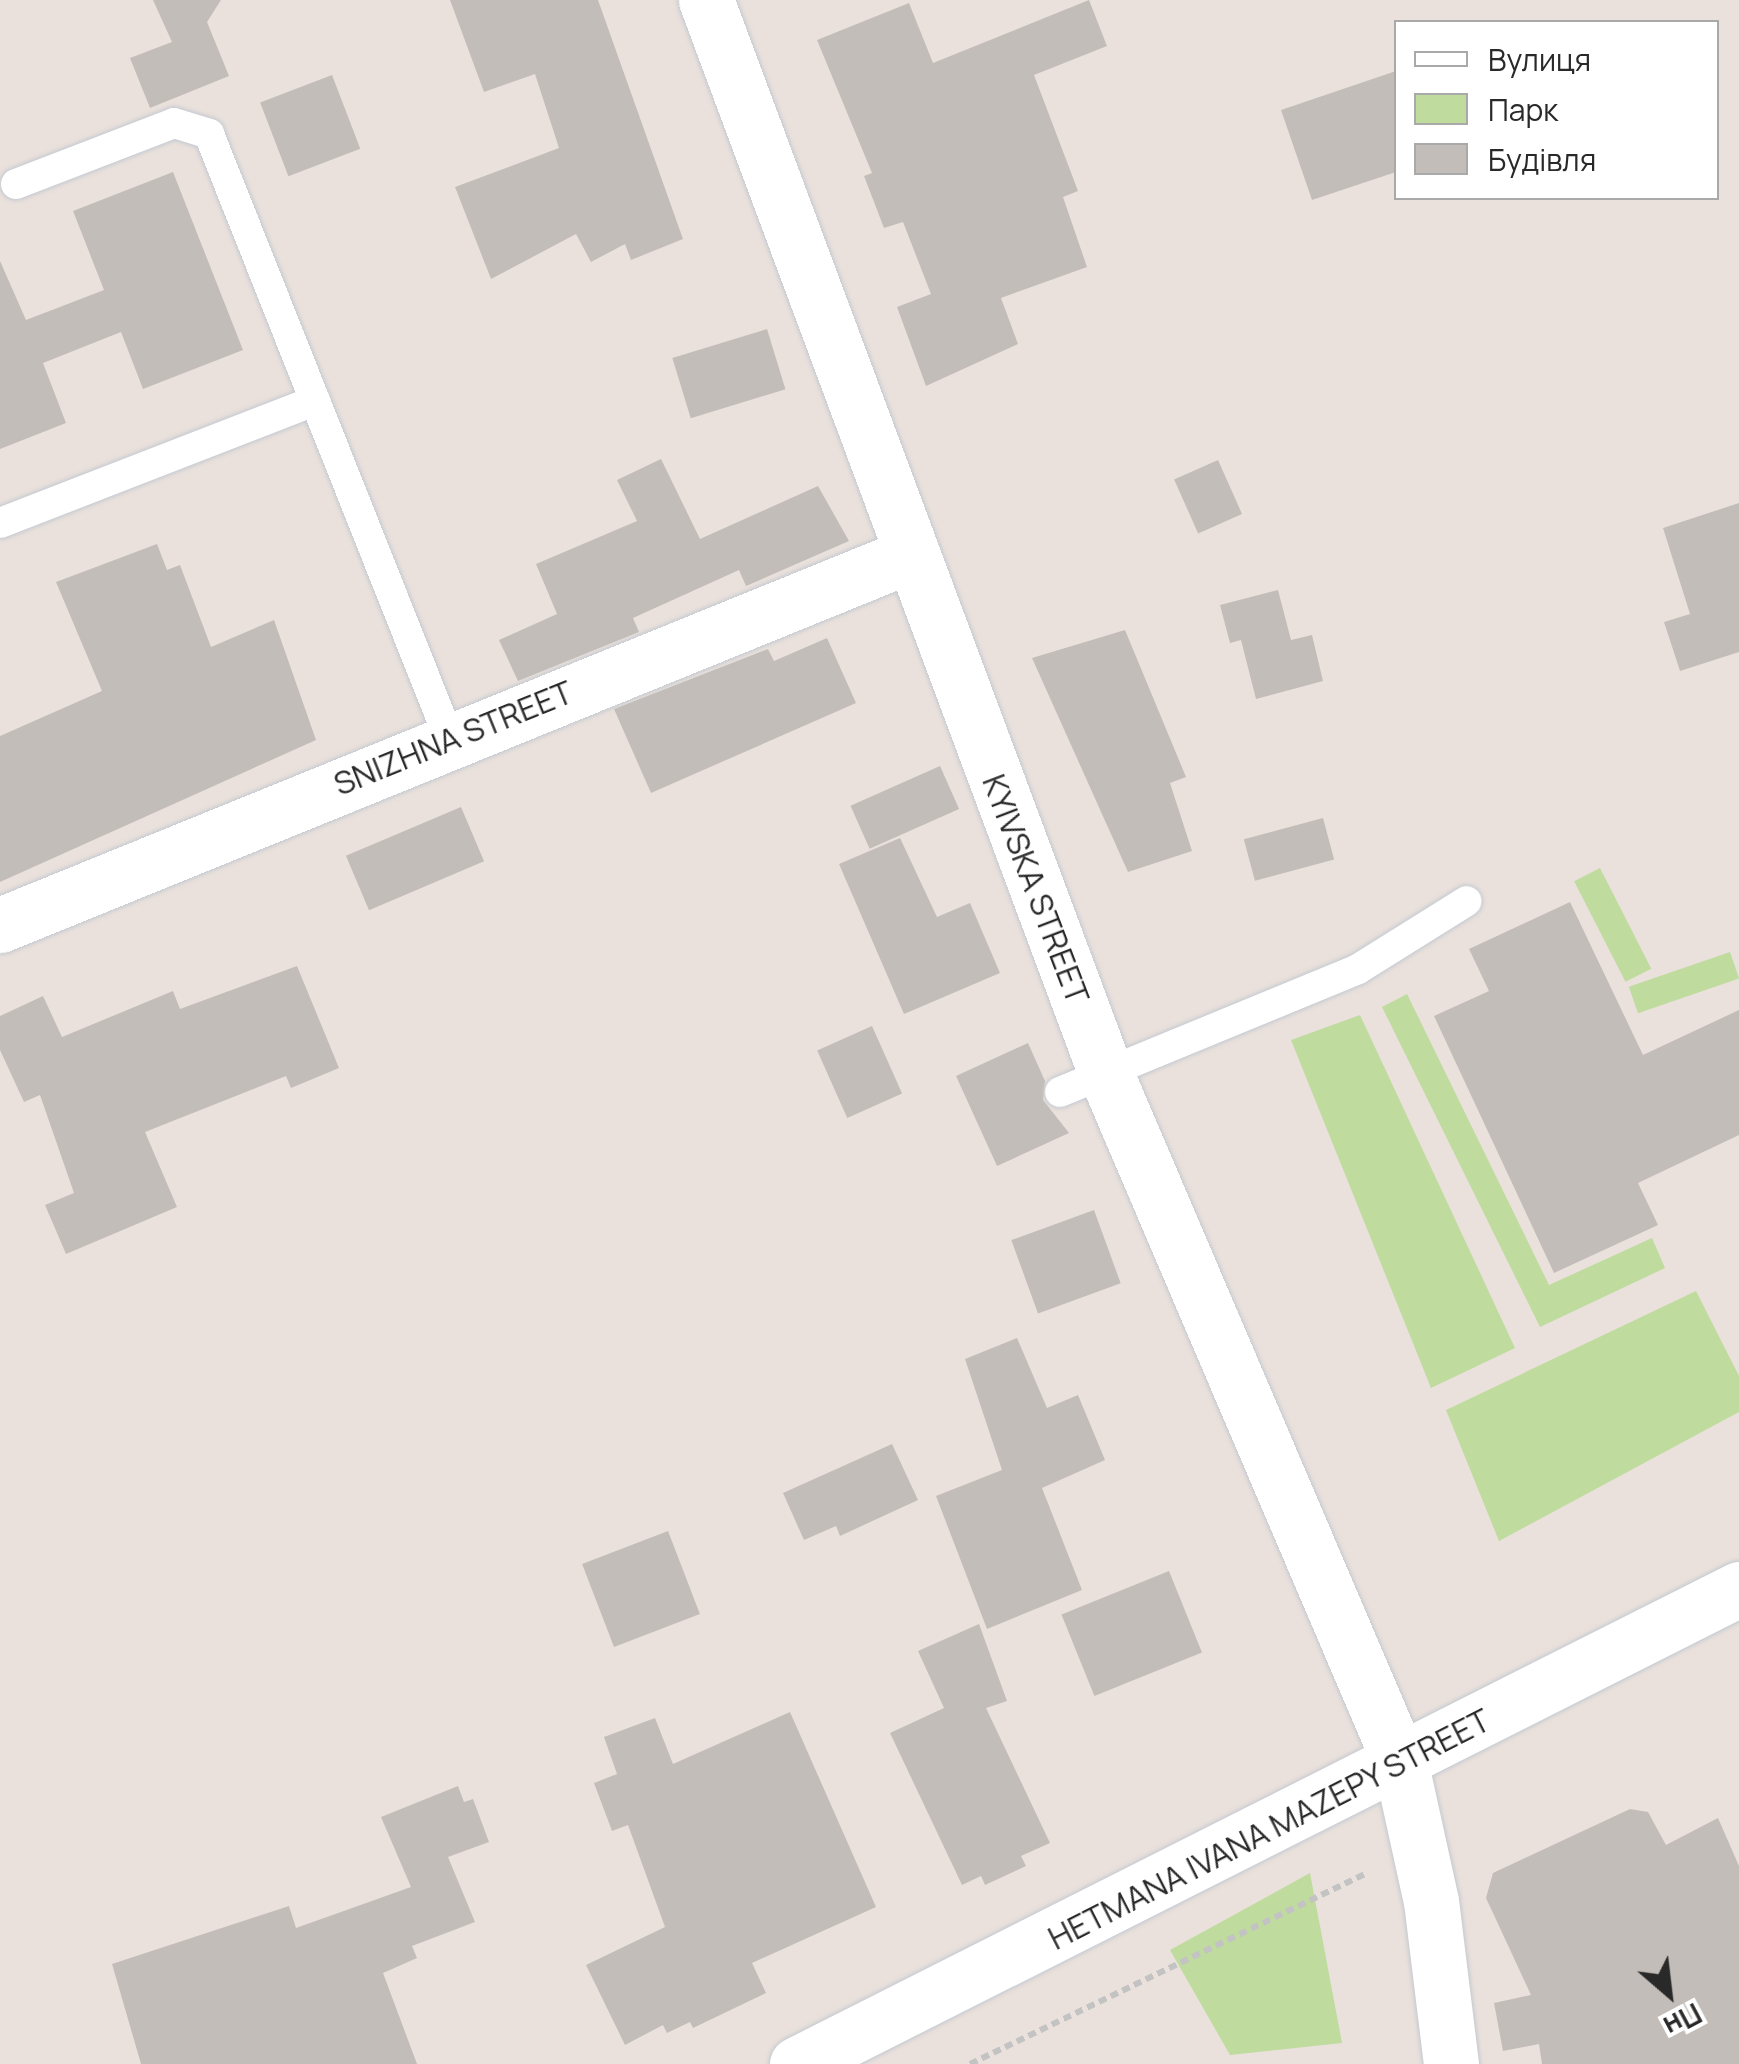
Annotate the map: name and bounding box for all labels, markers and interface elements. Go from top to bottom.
legend [1394,20,1719,200]
text: Вулиця [1488,39,1591,80]
text: Парк [1488,89,1558,130]
text: Будівля [1488,139,1596,180]
street label: SNIZHNA STREET [328,673,578,803]
street label: KYIVSKA STREET [975,769,1097,1009]
street label: HETMANA IVANA MAZEPY STREET [1041,1700,1497,1958]
north arrow [1619,1944,1719,2044]
text: Пн [1658,1995,1709,2046]

